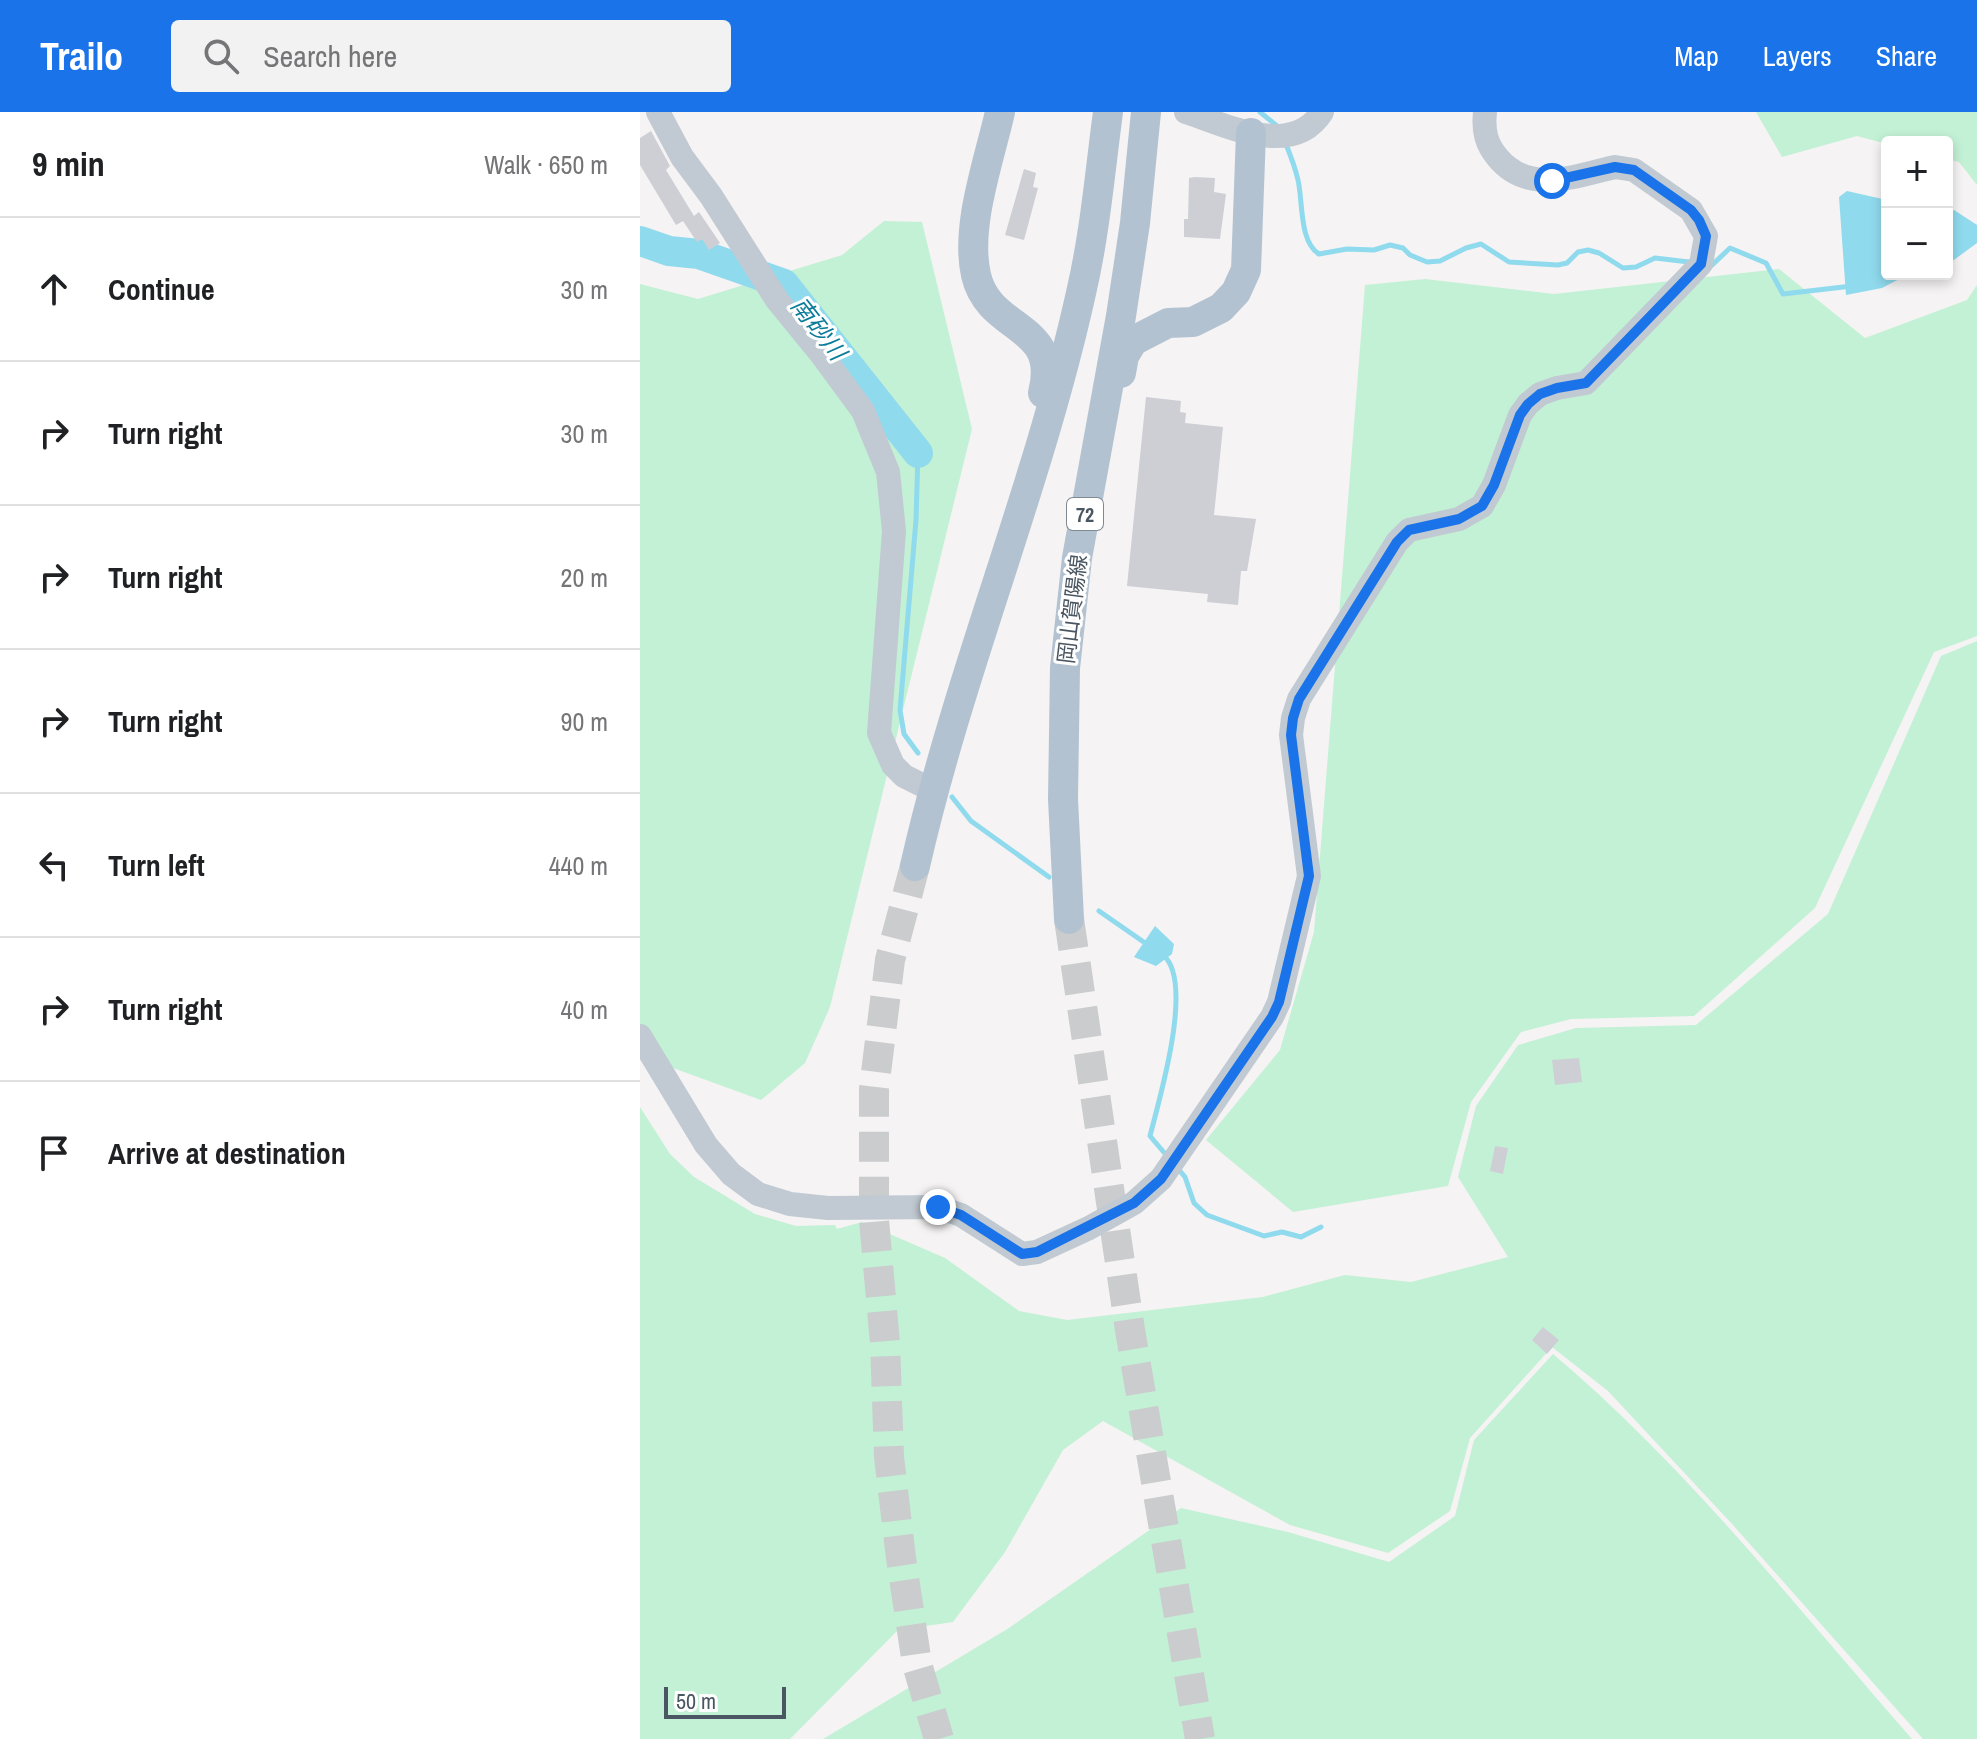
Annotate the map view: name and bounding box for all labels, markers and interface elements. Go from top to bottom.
search box [171,20,731,92]
text: Trailo [40,31,123,82]
icon: search [199,34,243,78]
text: Search here [263,36,397,76]
text: Map [1674,37,1719,75]
text: Layers [1763,37,1832,75]
text: Share [1876,37,1937,75]
map controls [1881,136,1953,280]
button: + [1881,136,1953,208]
text: 9 min [32,141,105,187]
text: Walk · 650 m [484,147,608,182]
route start [1534,163,1570,199]
button: − [1881,208,1953,280]
icon: ahead [32,267,76,311]
text: Continue [108,269,215,309]
text: 30 m [561,272,608,307]
water label: 南砂川 [784,290,856,369]
icon: right [32,411,76,455]
text: Turn right [108,413,222,453]
text: 30 m [561,416,608,451]
road number: 72 [1067,498,1103,530]
street label: 岡山賀陽線 [1050,553,1094,665]
icon: right [32,555,76,599]
text: Turn right [108,557,222,597]
text: 20 m [561,560,608,595]
icon: right [32,699,76,743]
text: Turn right [108,701,222,741]
text: 90 m [561,704,608,739]
icon: left [32,843,76,887]
text: Turn left [108,845,205,885]
text: 440 m [549,848,608,883]
icon: right [32,987,76,1031]
text: Turn right [108,989,222,1029]
text: 40 m [561,992,608,1027]
icon: arrive [32,1131,76,1175]
text: Arrive at destination [108,1133,346,1173]
route end [920,1189,956,1225]
scale bar [664,1683,786,1719]
text: 50 m [676,1686,716,1716]

